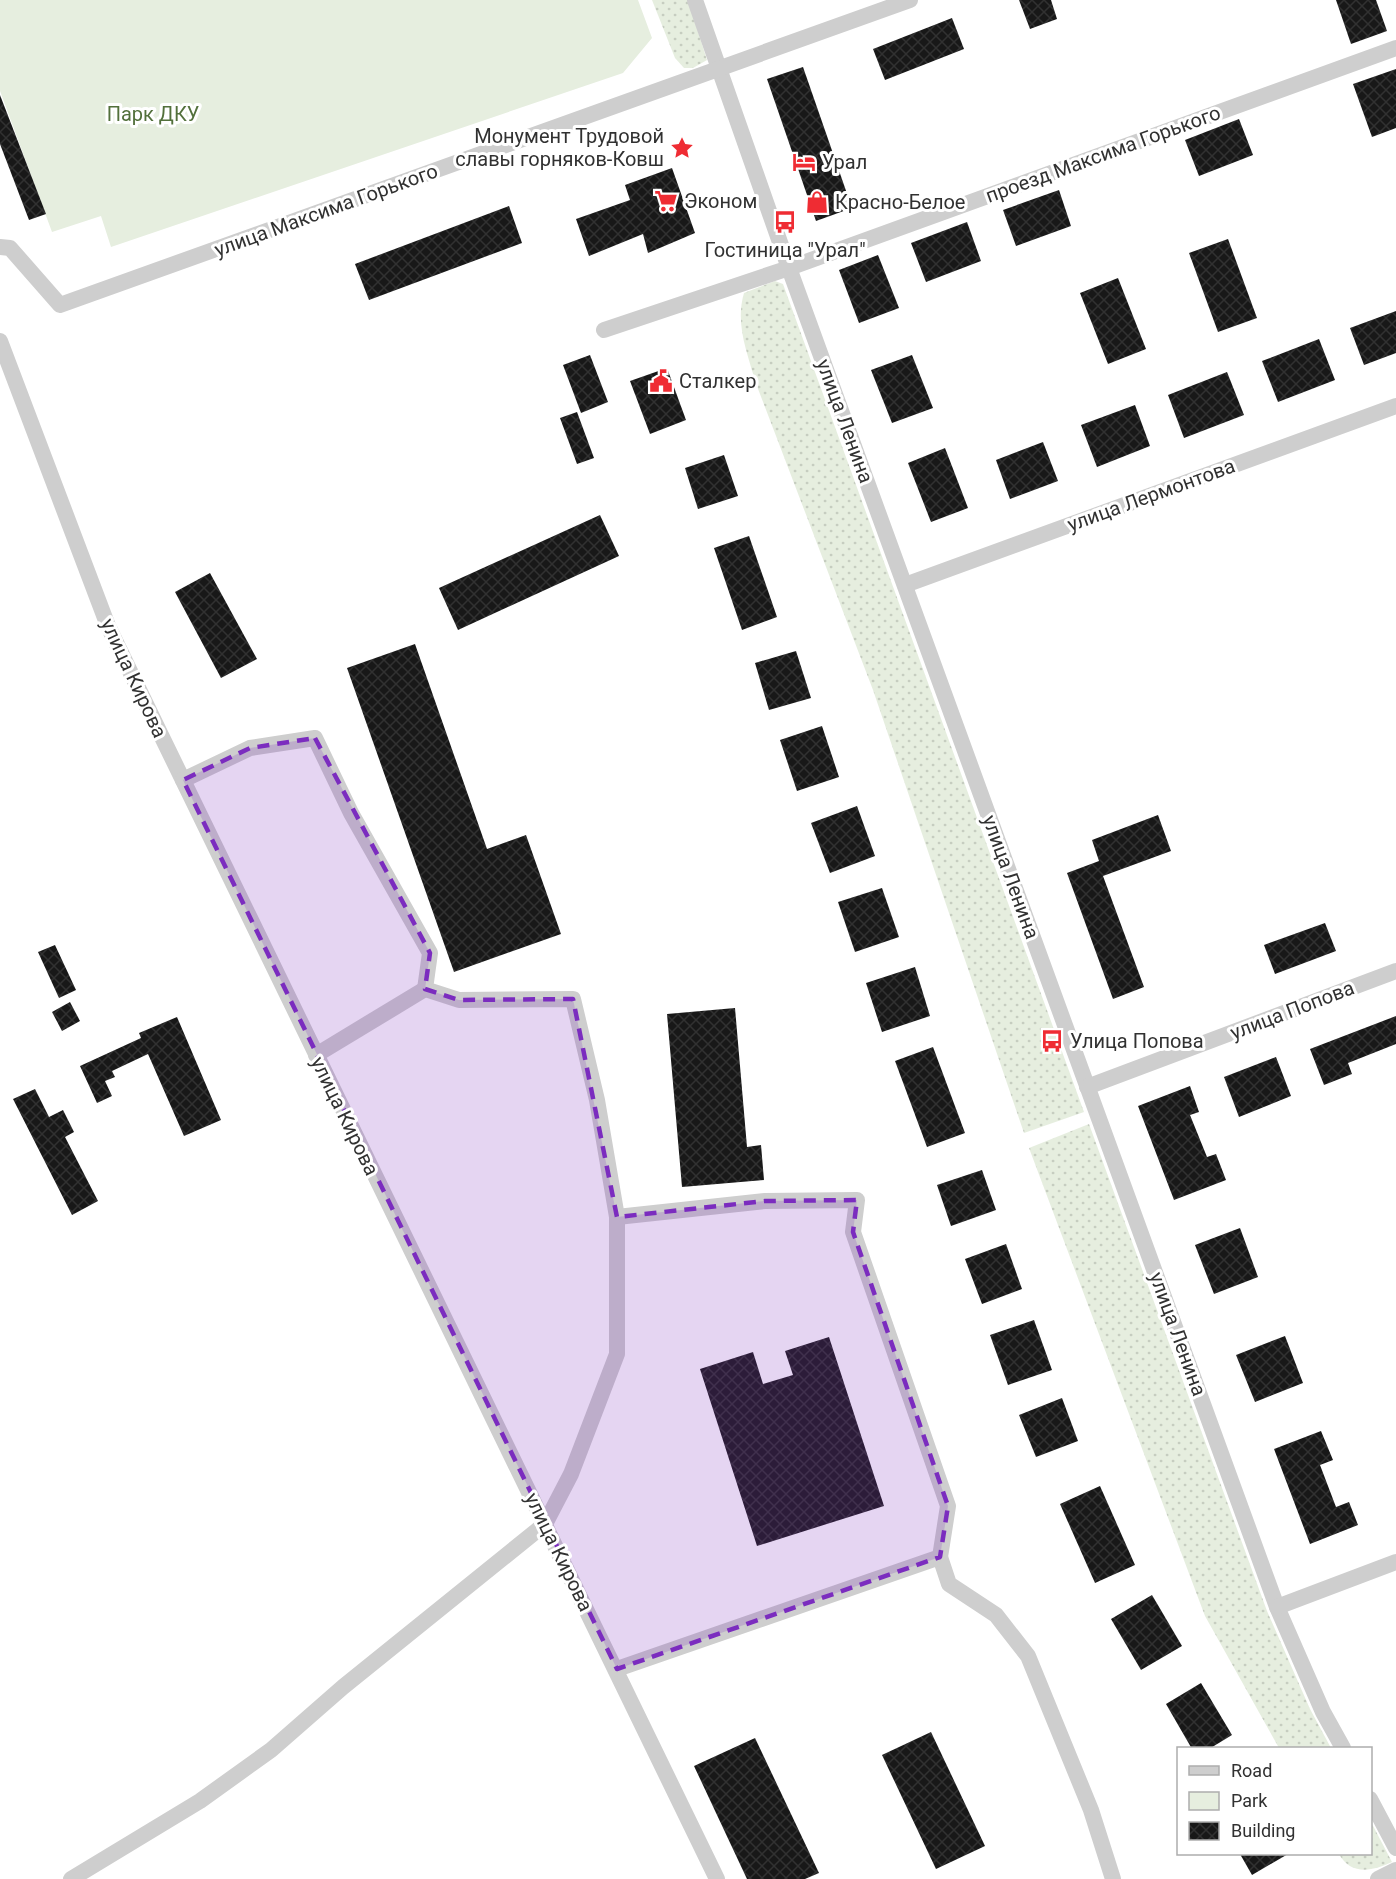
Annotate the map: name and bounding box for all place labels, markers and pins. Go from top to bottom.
place label: Монумент Трудовой славы горняков-Ковш [455,124,664,171]
place icon: Монумент Трудовой славы горняков-Ковш [669,135,695,161]
hotel icon: Урал [791,149,817,175]
place label: Урал [822,150,867,174]
supermarket icon: Эконом [653,188,679,214]
place label: Эконом [684,189,757,213]
shop icon: Красно-Белое [804,189,830,215]
place label: Красно-Белое [835,190,965,214]
bus stop icon: Гостиница "Урал" [772,209,798,235]
place label: Гостиница "Урал" [704,238,866,262]
public building icon: Сталкер [648,368,674,394]
place label: Сталкер [679,369,756,393]
bus stop icon: Улица Попова [1039,1028,1065,1054]
place label: Улица Попова [1070,1029,1204,1053]

